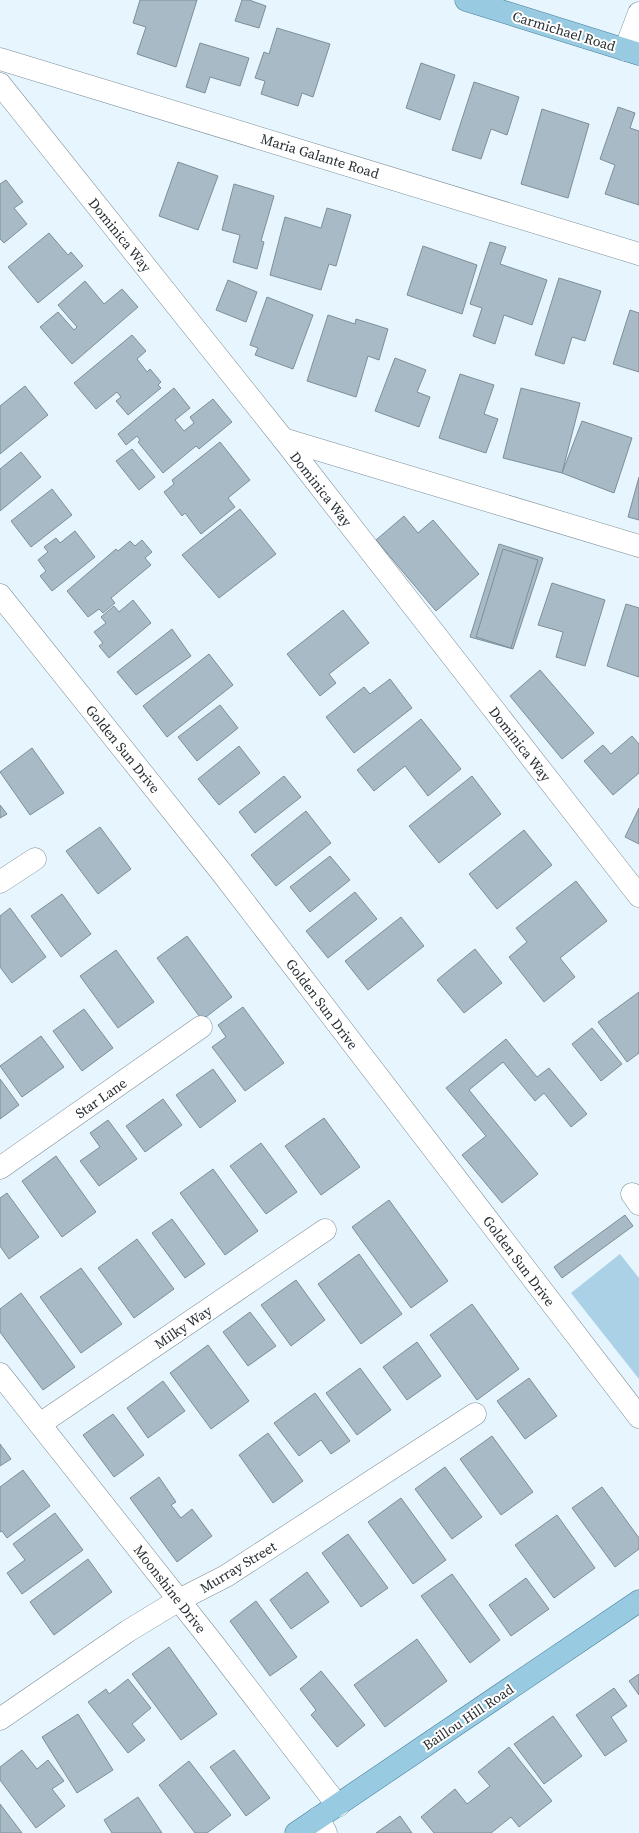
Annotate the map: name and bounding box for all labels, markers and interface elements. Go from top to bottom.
street label: Carmichael Road [510,6,618,56]
street label: Maria Galante Road [258,128,382,184]
street label: Dominica Way [84,194,157,277]
street label: Dominica Way [285,447,357,531]
street label: Golden Sun Drive [81,700,165,798]
street label: Dominica Way [484,702,556,786]
street label: Golden Sun Drive [281,955,363,1053]
street label: Star Lane [71,1073,131,1123]
street label: Golden Sun Drive [478,1212,560,1310]
street label: Milky Way [150,1300,216,1354]
street label: Murray Street [196,1536,280,1598]
street label: Moonshine Drive [129,1541,211,1637]
street label: Baillou Hill Road [418,1679,518,1755]

